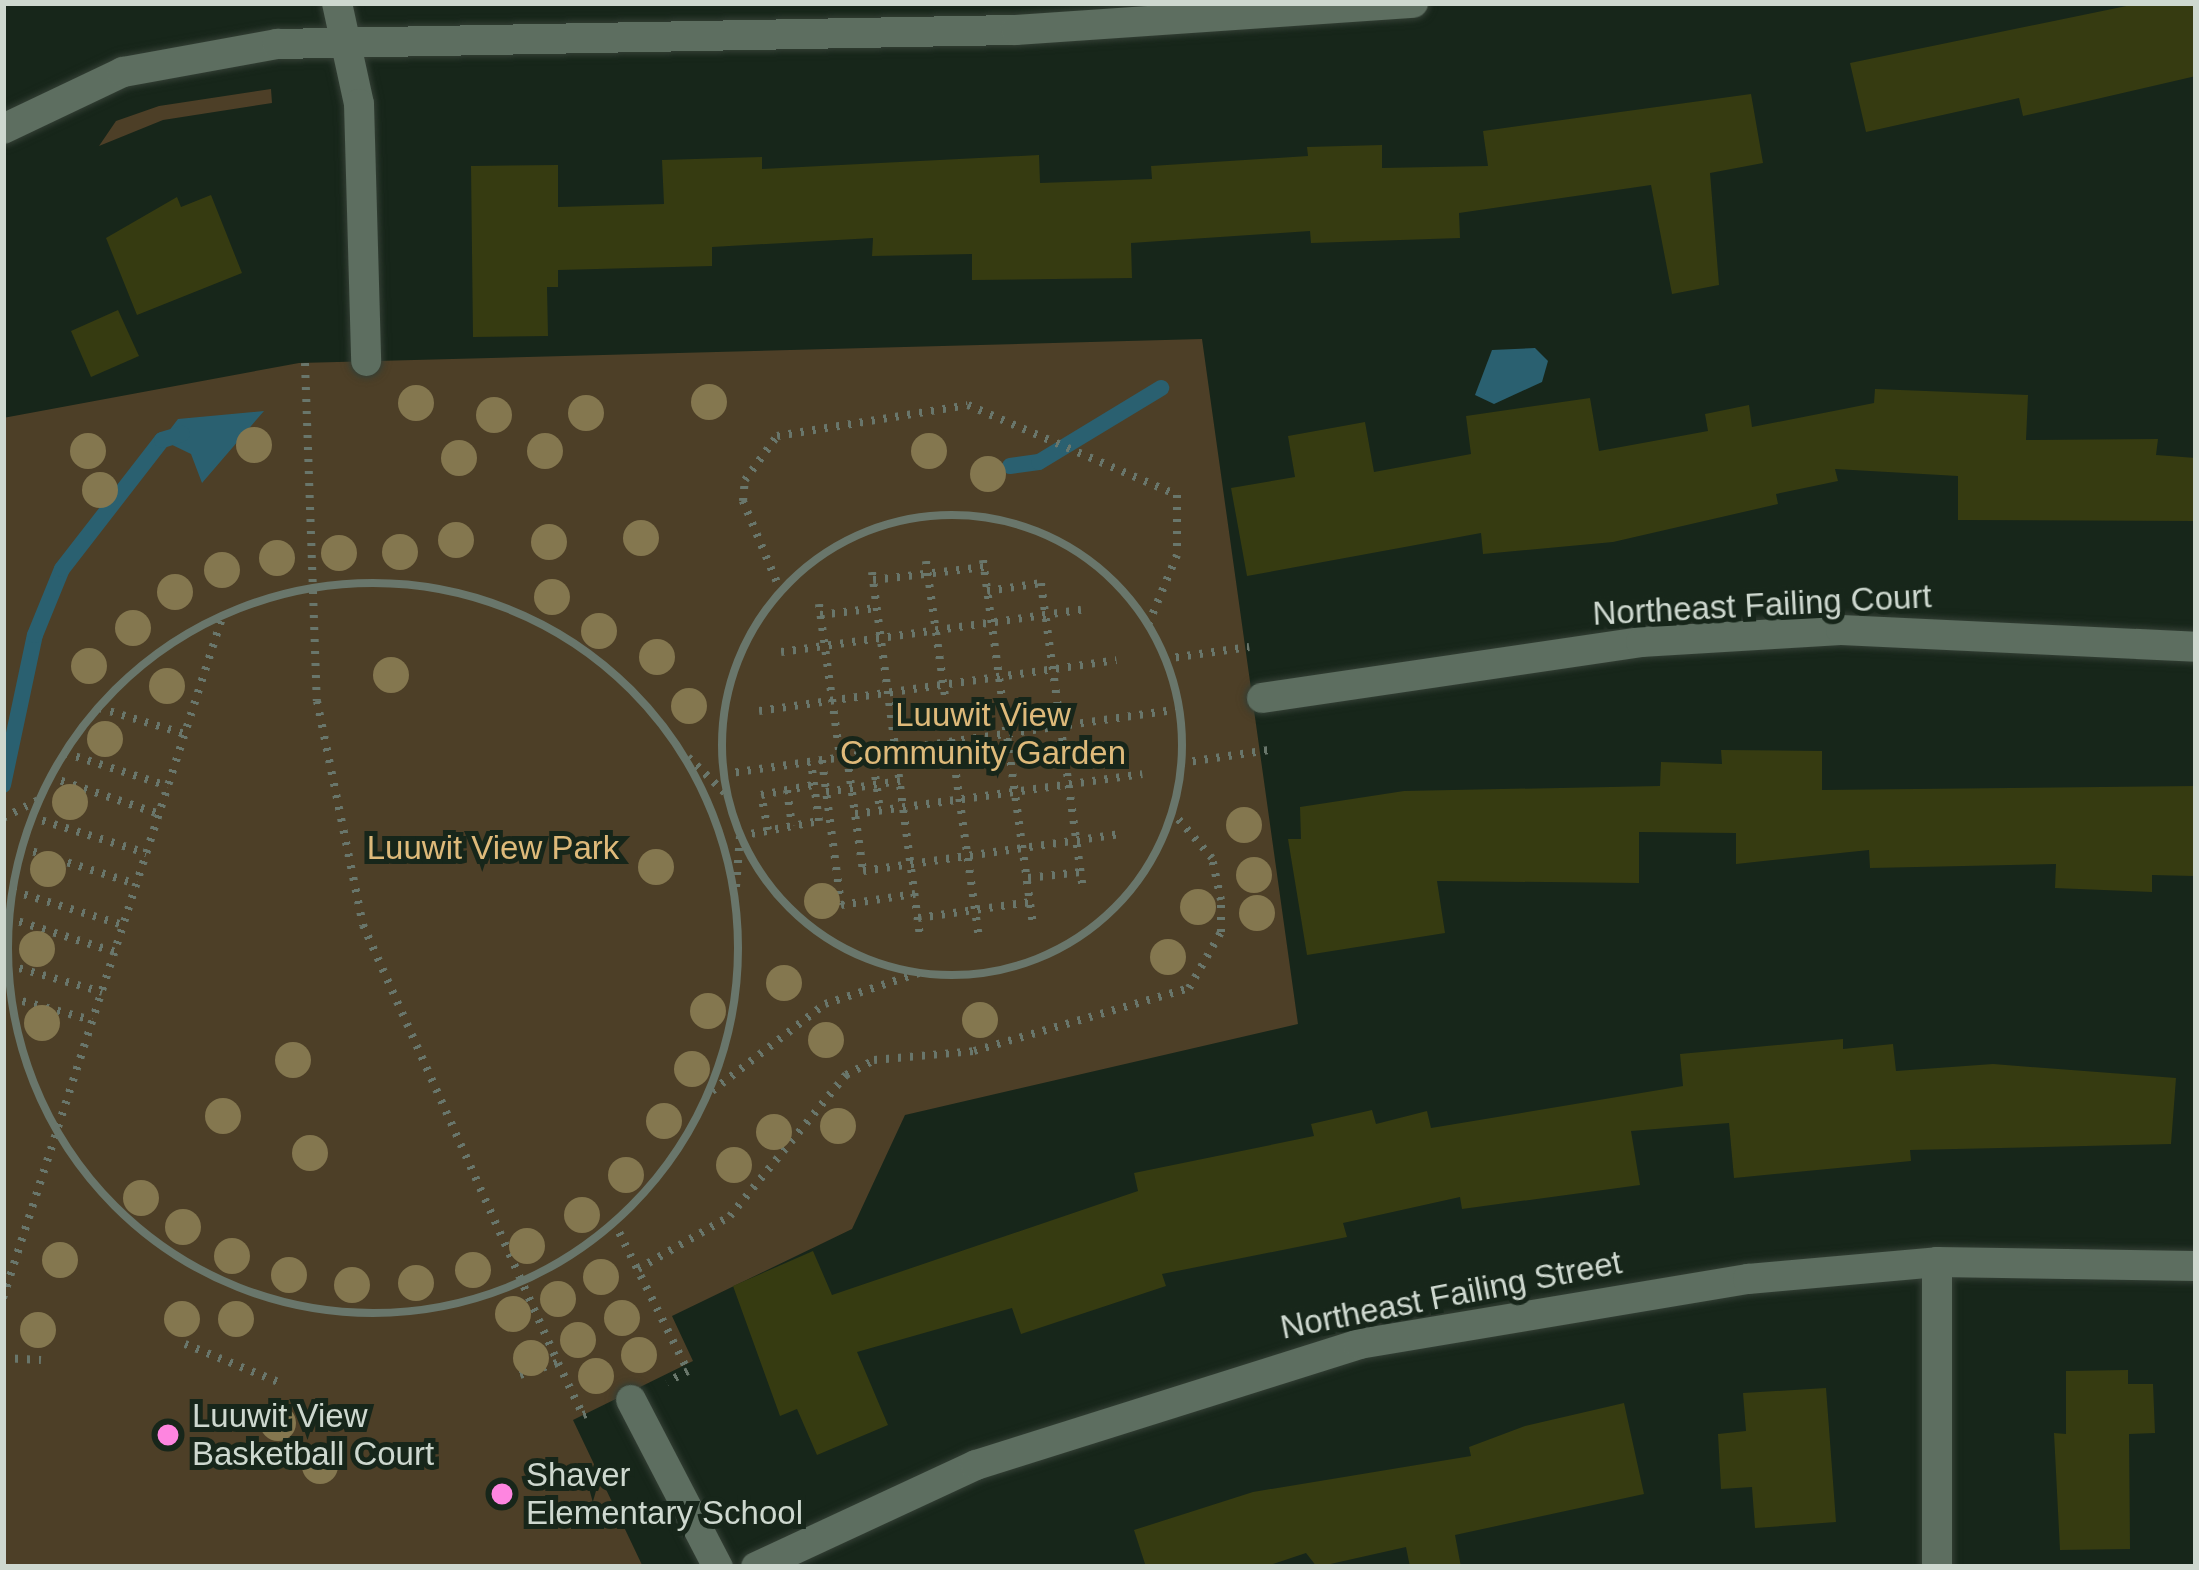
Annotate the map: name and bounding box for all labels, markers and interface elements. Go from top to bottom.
street label: Northeast Failing Court [1592,576,1932,634]
park label: Luuwit View Community Garden [840,695,1126,773]
park label: Luuwit View Park [367,828,619,868]
street label: Northeast Failing Street [1277,1242,1625,1348]
place label: Luuwit View Basketball Court [192,1396,434,1474]
marker: Luuwit View Basketball Court [155,1422,181,1448]
place label: Shaver Elementary School [526,1455,803,1533]
marker: Shaver Elementary School [489,1481,515,1507]

